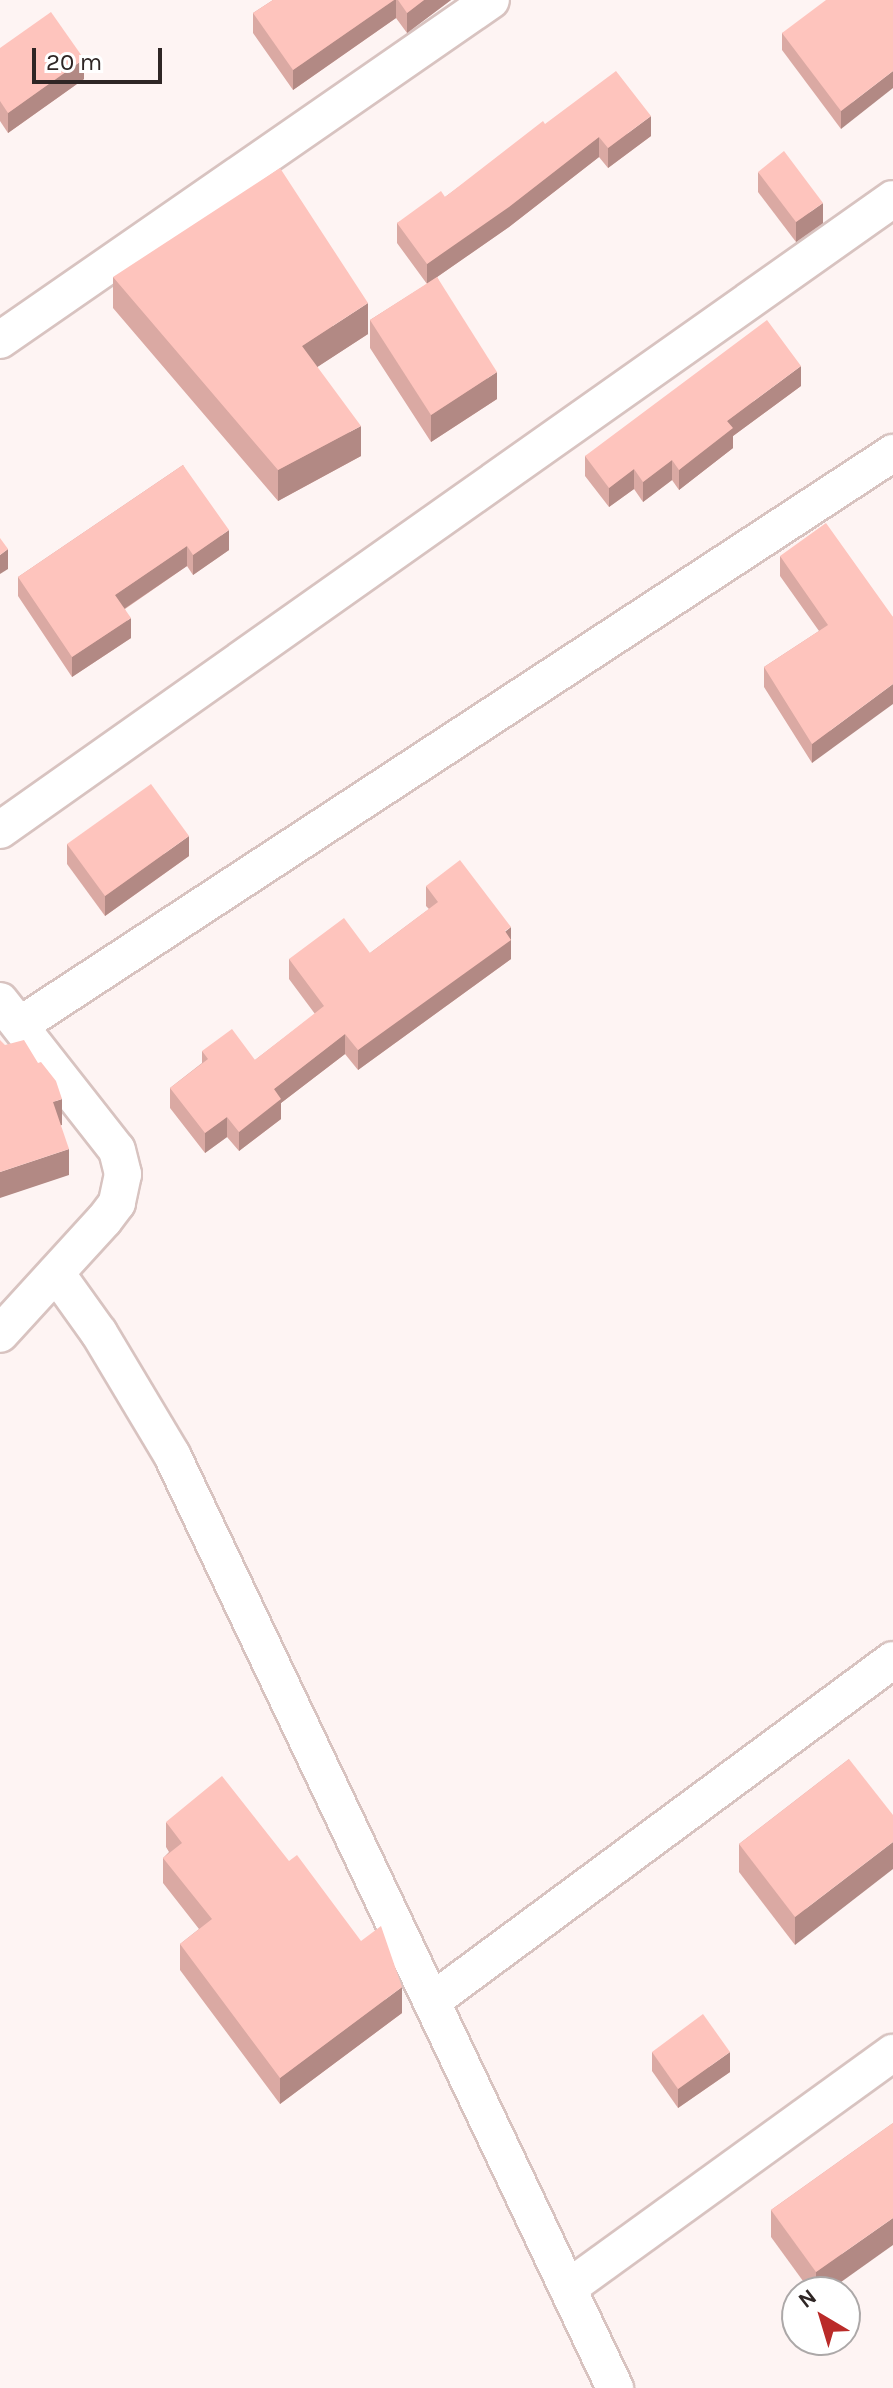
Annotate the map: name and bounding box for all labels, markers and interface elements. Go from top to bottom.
scale bar [36,32,166,82]
text: 20 m [46,48,102,76]
north arrow [781,2276,861,2356]
text: N [793,2284,822,2314]

